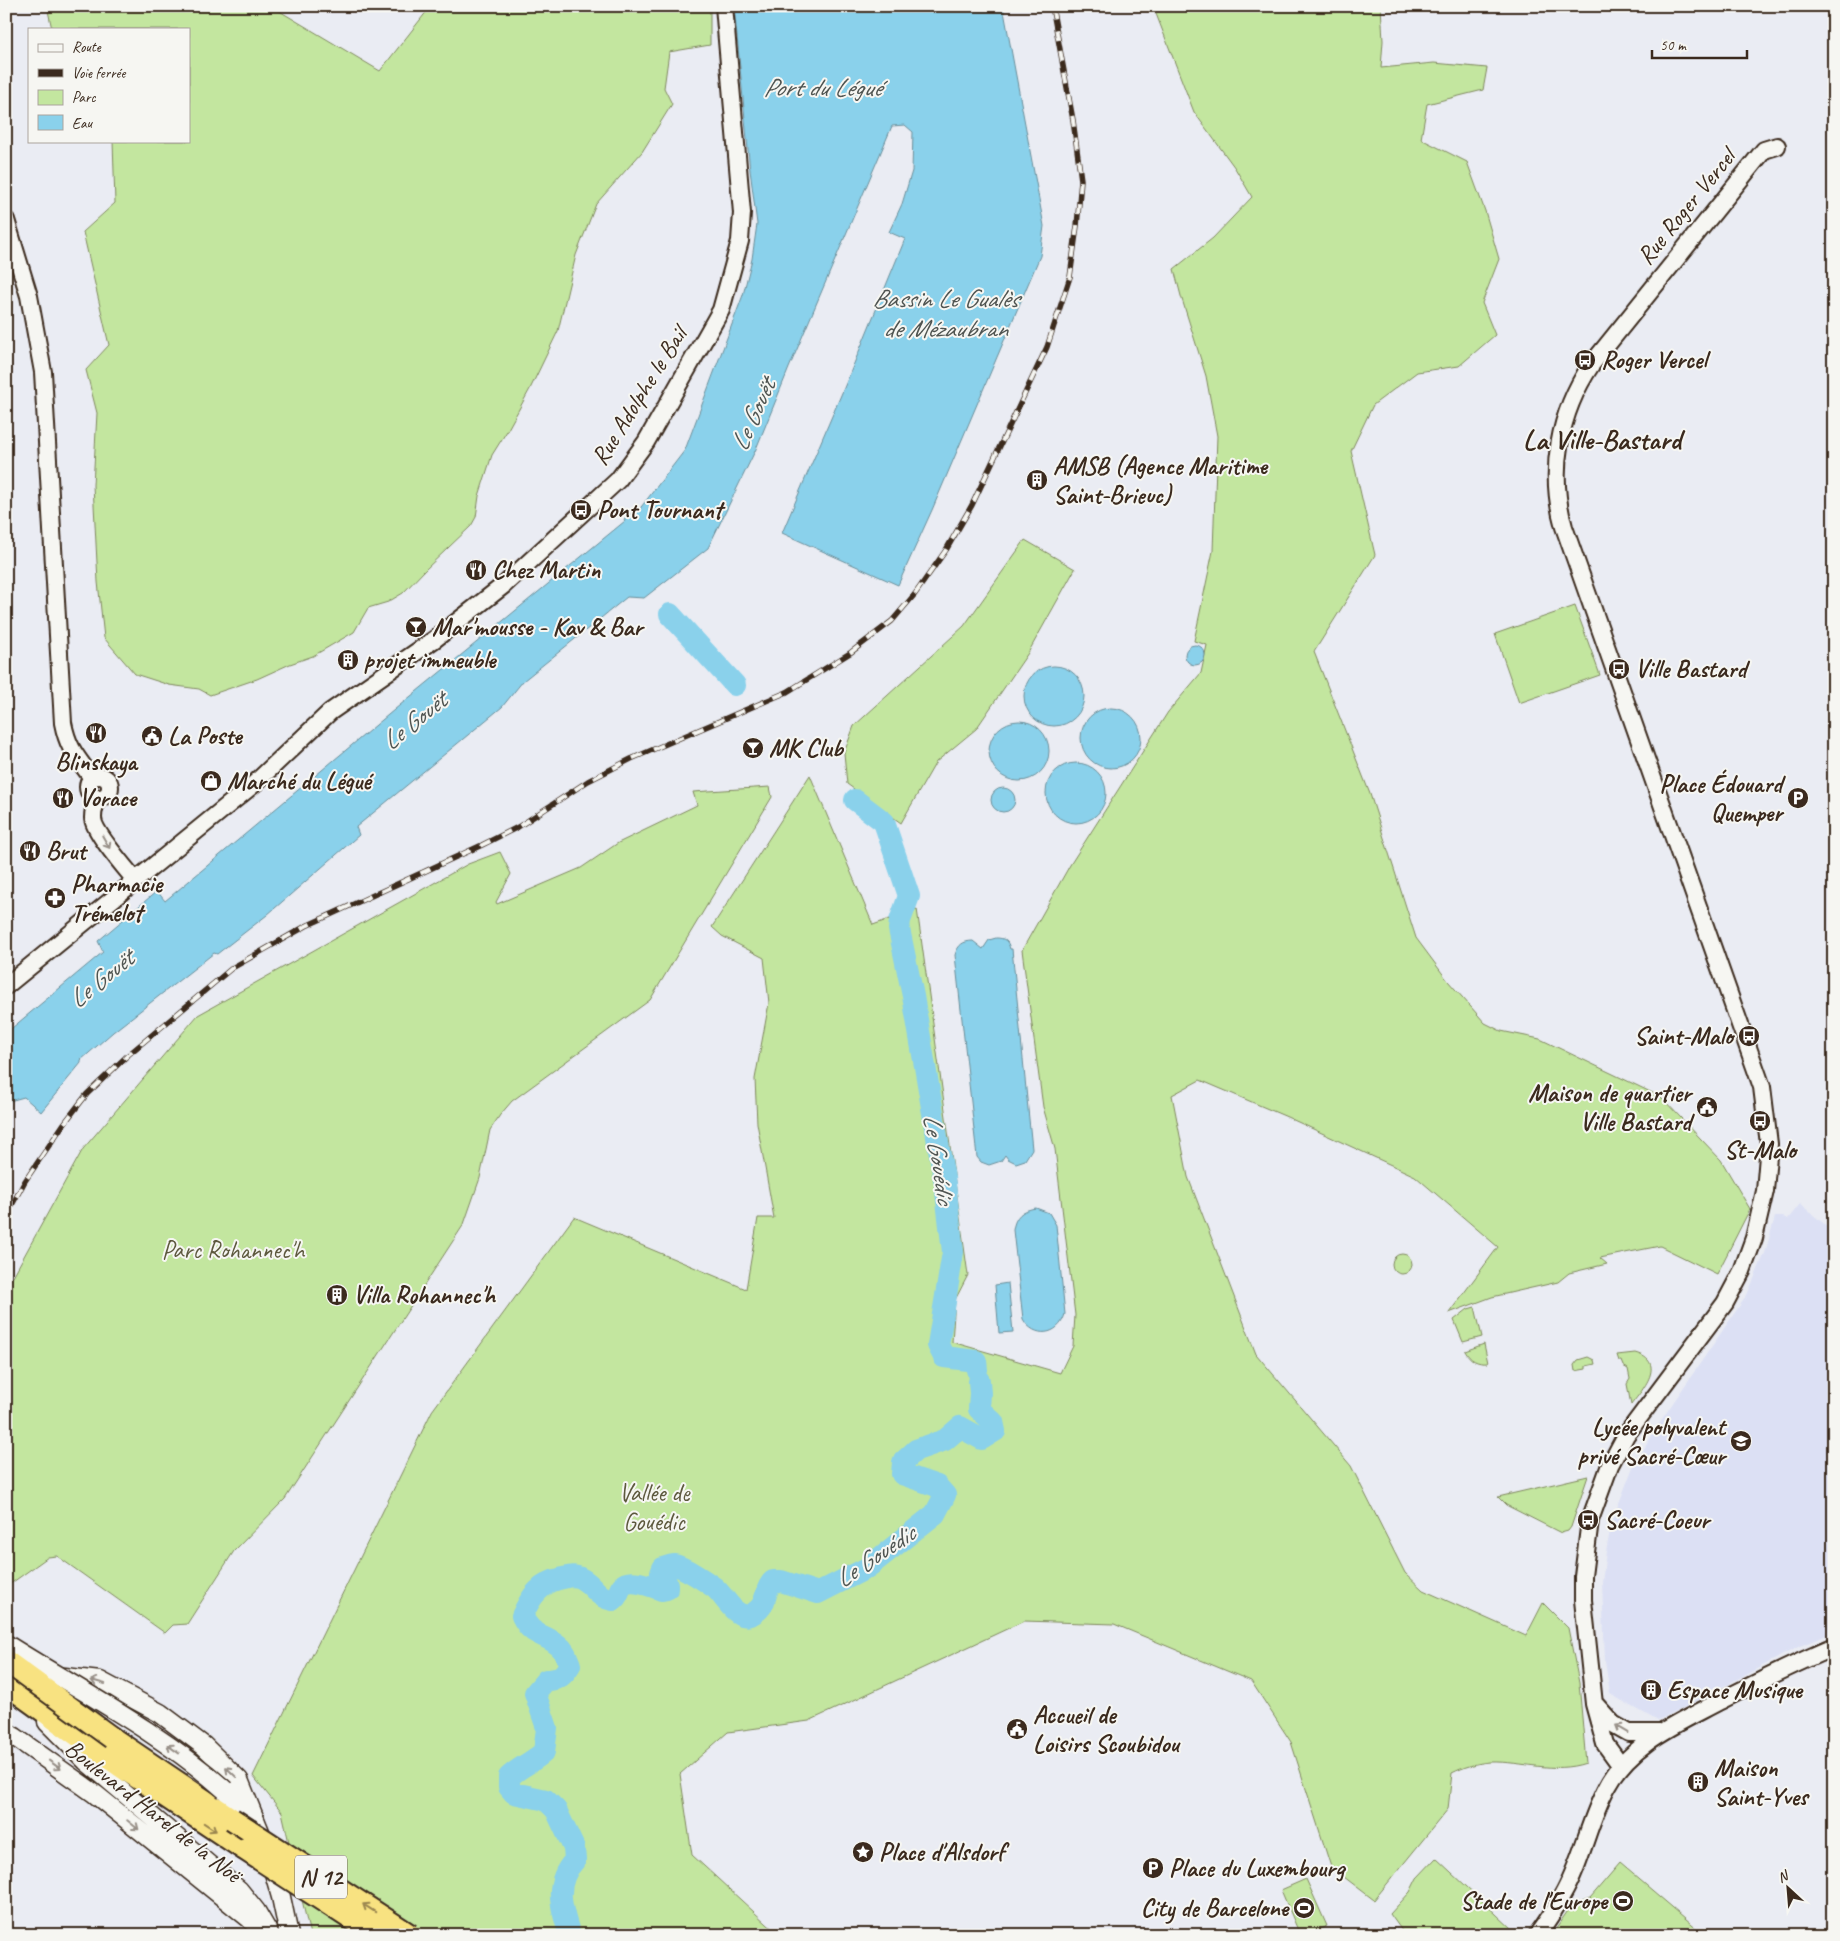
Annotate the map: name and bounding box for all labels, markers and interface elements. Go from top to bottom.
legend [28,28,190,142]
scale bar [1652,28,1748,60]
text: 50 m [1660,36,1687,55]
text: Route [72,38,102,57]
text: Voie ferrée [72,64,126,83]
water label: Port du Légué [763,71,888,104]
text: Parc [72,88,96,107]
text: Eau [72,114,93,133]
street label: Rue Roger Vercel [1630,139,1745,271]
water label: Bassin Le Gualès de Mézaubran [872,282,1023,345]
street label: Rue Adolphe le Bail [584,317,697,471]
place label: Roger Vercel [1601,344,1711,376]
bus stop icon: Roger Vercel [1573,348,1597,372]
water label: Le Gouët [723,369,785,456]
district label: La Ville-Bastard [1523,422,1686,457]
place label: AMSB (Agence Maritime Saint-Brieuc) [1053,450,1268,511]
building icon: AMSB (Agence Maritime Saint-Brieuc) [1025,468,1049,492]
place label: Pont Tournant [597,494,726,526]
bus stop icon: Pont Tournant [569,498,593,522]
place label: Chez Martin [492,554,601,586]
restaurant icon: Chez Martin [464,558,488,582]
place label: Mar'mousse - Kav & Bar [432,611,645,643]
bar icon: Mar'mousse - Kav & Bar [404,615,428,639]
place label: projet immeuble [364,644,497,676]
building icon: projet immeuble [336,648,360,672]
place label: Ville Bastard [1635,653,1750,685]
bus stop icon: Ville Bastard [1607,657,1631,681]
water label: Le Gouët [375,681,458,757]
place label: La Poste [168,720,243,752]
restaurant icon: Blinskaya [84,721,108,745]
public building icon: La Poste [140,724,164,748]
place label: MK Club [769,732,845,764]
bar icon: MK Club [741,736,765,760]
place label: Blinskaya [55,746,139,778]
place label: Marché du Légué [227,765,374,797]
place label: Place Édouard Quemper [1659,768,1786,829]
shop icon: Marché du Légué [199,769,223,793]
place label: Vorace [79,782,138,814]
restaurant icon: Vorace [51,786,75,810]
parking icon: Place Édouard Quemper [1786,786,1810,810]
place label: Brut [46,835,88,867]
one-way arrow [101,835,111,849]
restaurant icon: Brut [18,839,42,863]
place label: Pharmacie Trémelot [71,868,164,929]
pharmacy icon: Pharmacie Trémelot [43,886,67,910]
water label: Le Gouët [62,939,145,1015]
place label: Saint-Malo [1634,1020,1736,1052]
bus stop icon: Saint-Malo [1737,1024,1761,1048]
place label: Maison de quartier Ville Bastard [1528,1077,1695,1138]
public building icon: Maison de quartier Ville Bastard [1695,1095,1719,1119]
bus stop icon: St-Malo [1748,1109,1772,1133]
water label: Le Gouédic [916,1112,963,1209]
place label: St-Malo [1724,1134,1799,1166]
park label: Parc Rohannec'h [162,1234,306,1266]
place label: Villa Rohannec'h [353,1279,496,1311]
building icon: Villa Rohannec'h [325,1283,349,1307]
place label: Lycée polyvalent privé Sacré-Cœur [1578,1411,1728,1472]
school or university icon: Lycée polyvalent privé Sacré-Cœur [1729,1429,1753,1453]
park label: Vallée de Gouédic [619,1477,691,1538]
place label: Sacré-Coeur [1604,1504,1712,1536]
bus stop icon: Sacré-Coeur [1576,1508,1600,1532]
water label: Le Gouédic [828,1515,924,1595]
place label: Espace Musique [1667,1674,1803,1706]
one-way arrow [90,1677,106,1687]
building icon: Espace Musique [1639,1678,1663,1702]
place label: Accueil de Loisirs Scoubidou [1033,1699,1181,1760]
public building icon: Accueil de Loisirs Scoubidou [1005,1717,1029,1741]
one-way arrow [1616,1723,1630,1733]
street label: Boulevard Harel de la Noë [58,1732,251,1892]
one-way arrow [166,1744,180,1754]
place label: Maison Saint-Yves [1714,1752,1810,1813]
one-way arrow [48,1760,62,1770]
one-way arrow [225,1766,238,1778]
building icon: Maison Saint-Yves [1686,1770,1710,1794]
one-way arrow [126,1819,139,1830]
one-way arrow [203,1822,217,1832]
place label: Place d'Alsdorf [879,1836,1010,1868]
place icon: Place d'Alsdorf [851,1840,875,1864]
place label: Place du Luxembourg [1169,1852,1347,1884]
road number: N 12 [295,1855,347,1898]
parking icon: Place du Luxembourg [1141,1856,1165,1880]
north arrow [1762,1864,1812,1914]
text: N [1775,1866,1792,1886]
place label: Stade de l'Europe [1460,1885,1609,1917]
sports icon: Stade de l'Europe [1611,1889,1635,1913]
place label: City de Barcelone [1141,1892,1290,1924]
sports icon: City de Barcelone [1292,1896,1316,1920]
one-way arrow [363,1903,377,1913]

